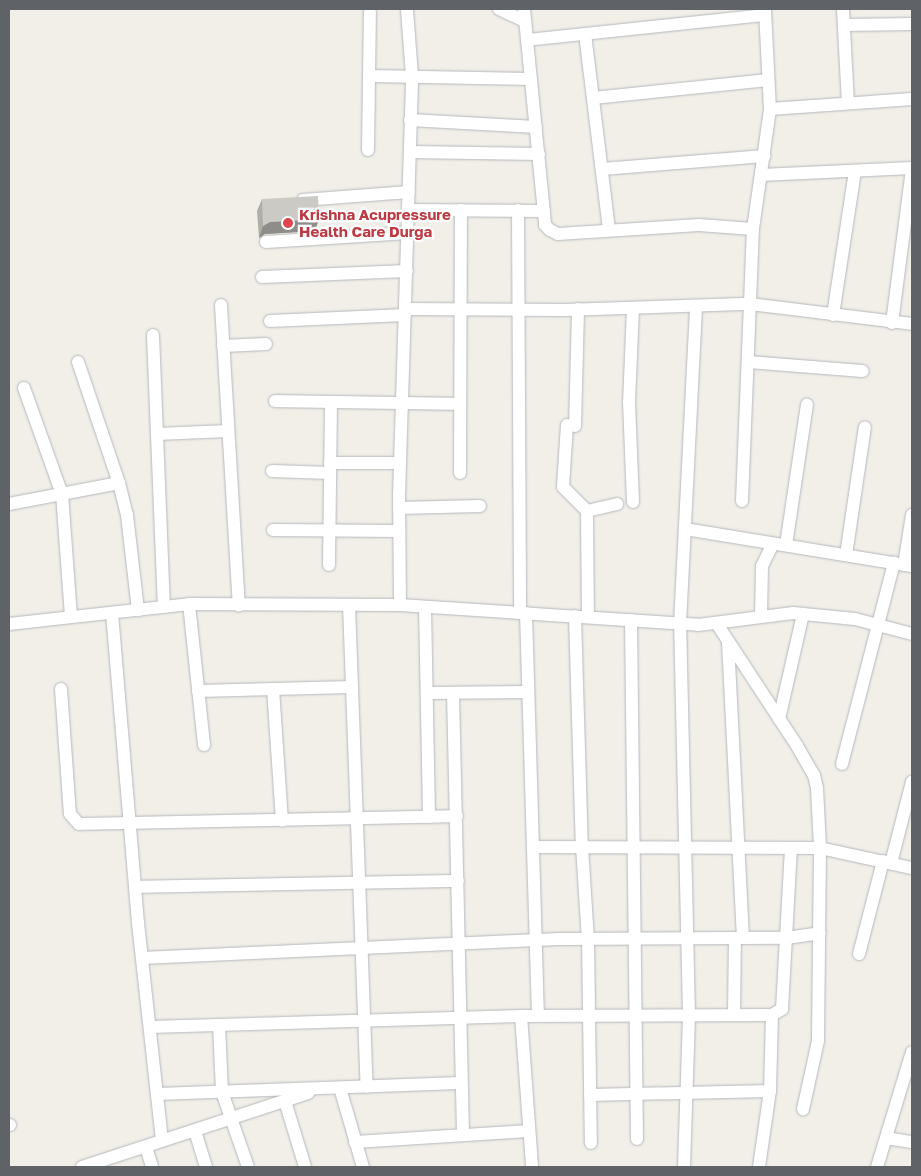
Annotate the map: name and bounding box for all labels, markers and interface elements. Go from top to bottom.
place label: Krishna Acupressure Health Care Durga [299,205,451,240]
marker: Krishna Acupressure Health Care Durga [281,216,295,230]

